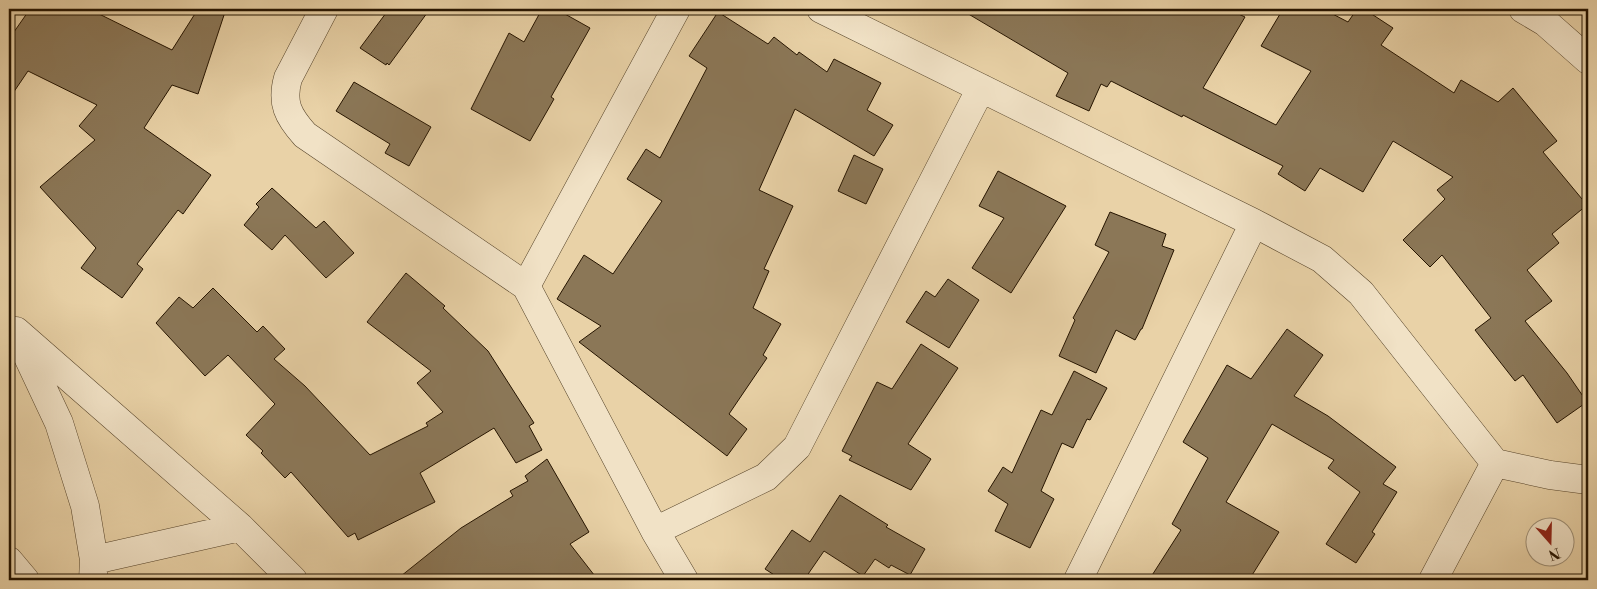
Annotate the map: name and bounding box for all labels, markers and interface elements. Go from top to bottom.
north arrow [1524,516,1574,566]
text: N [1546,543,1562,564]

